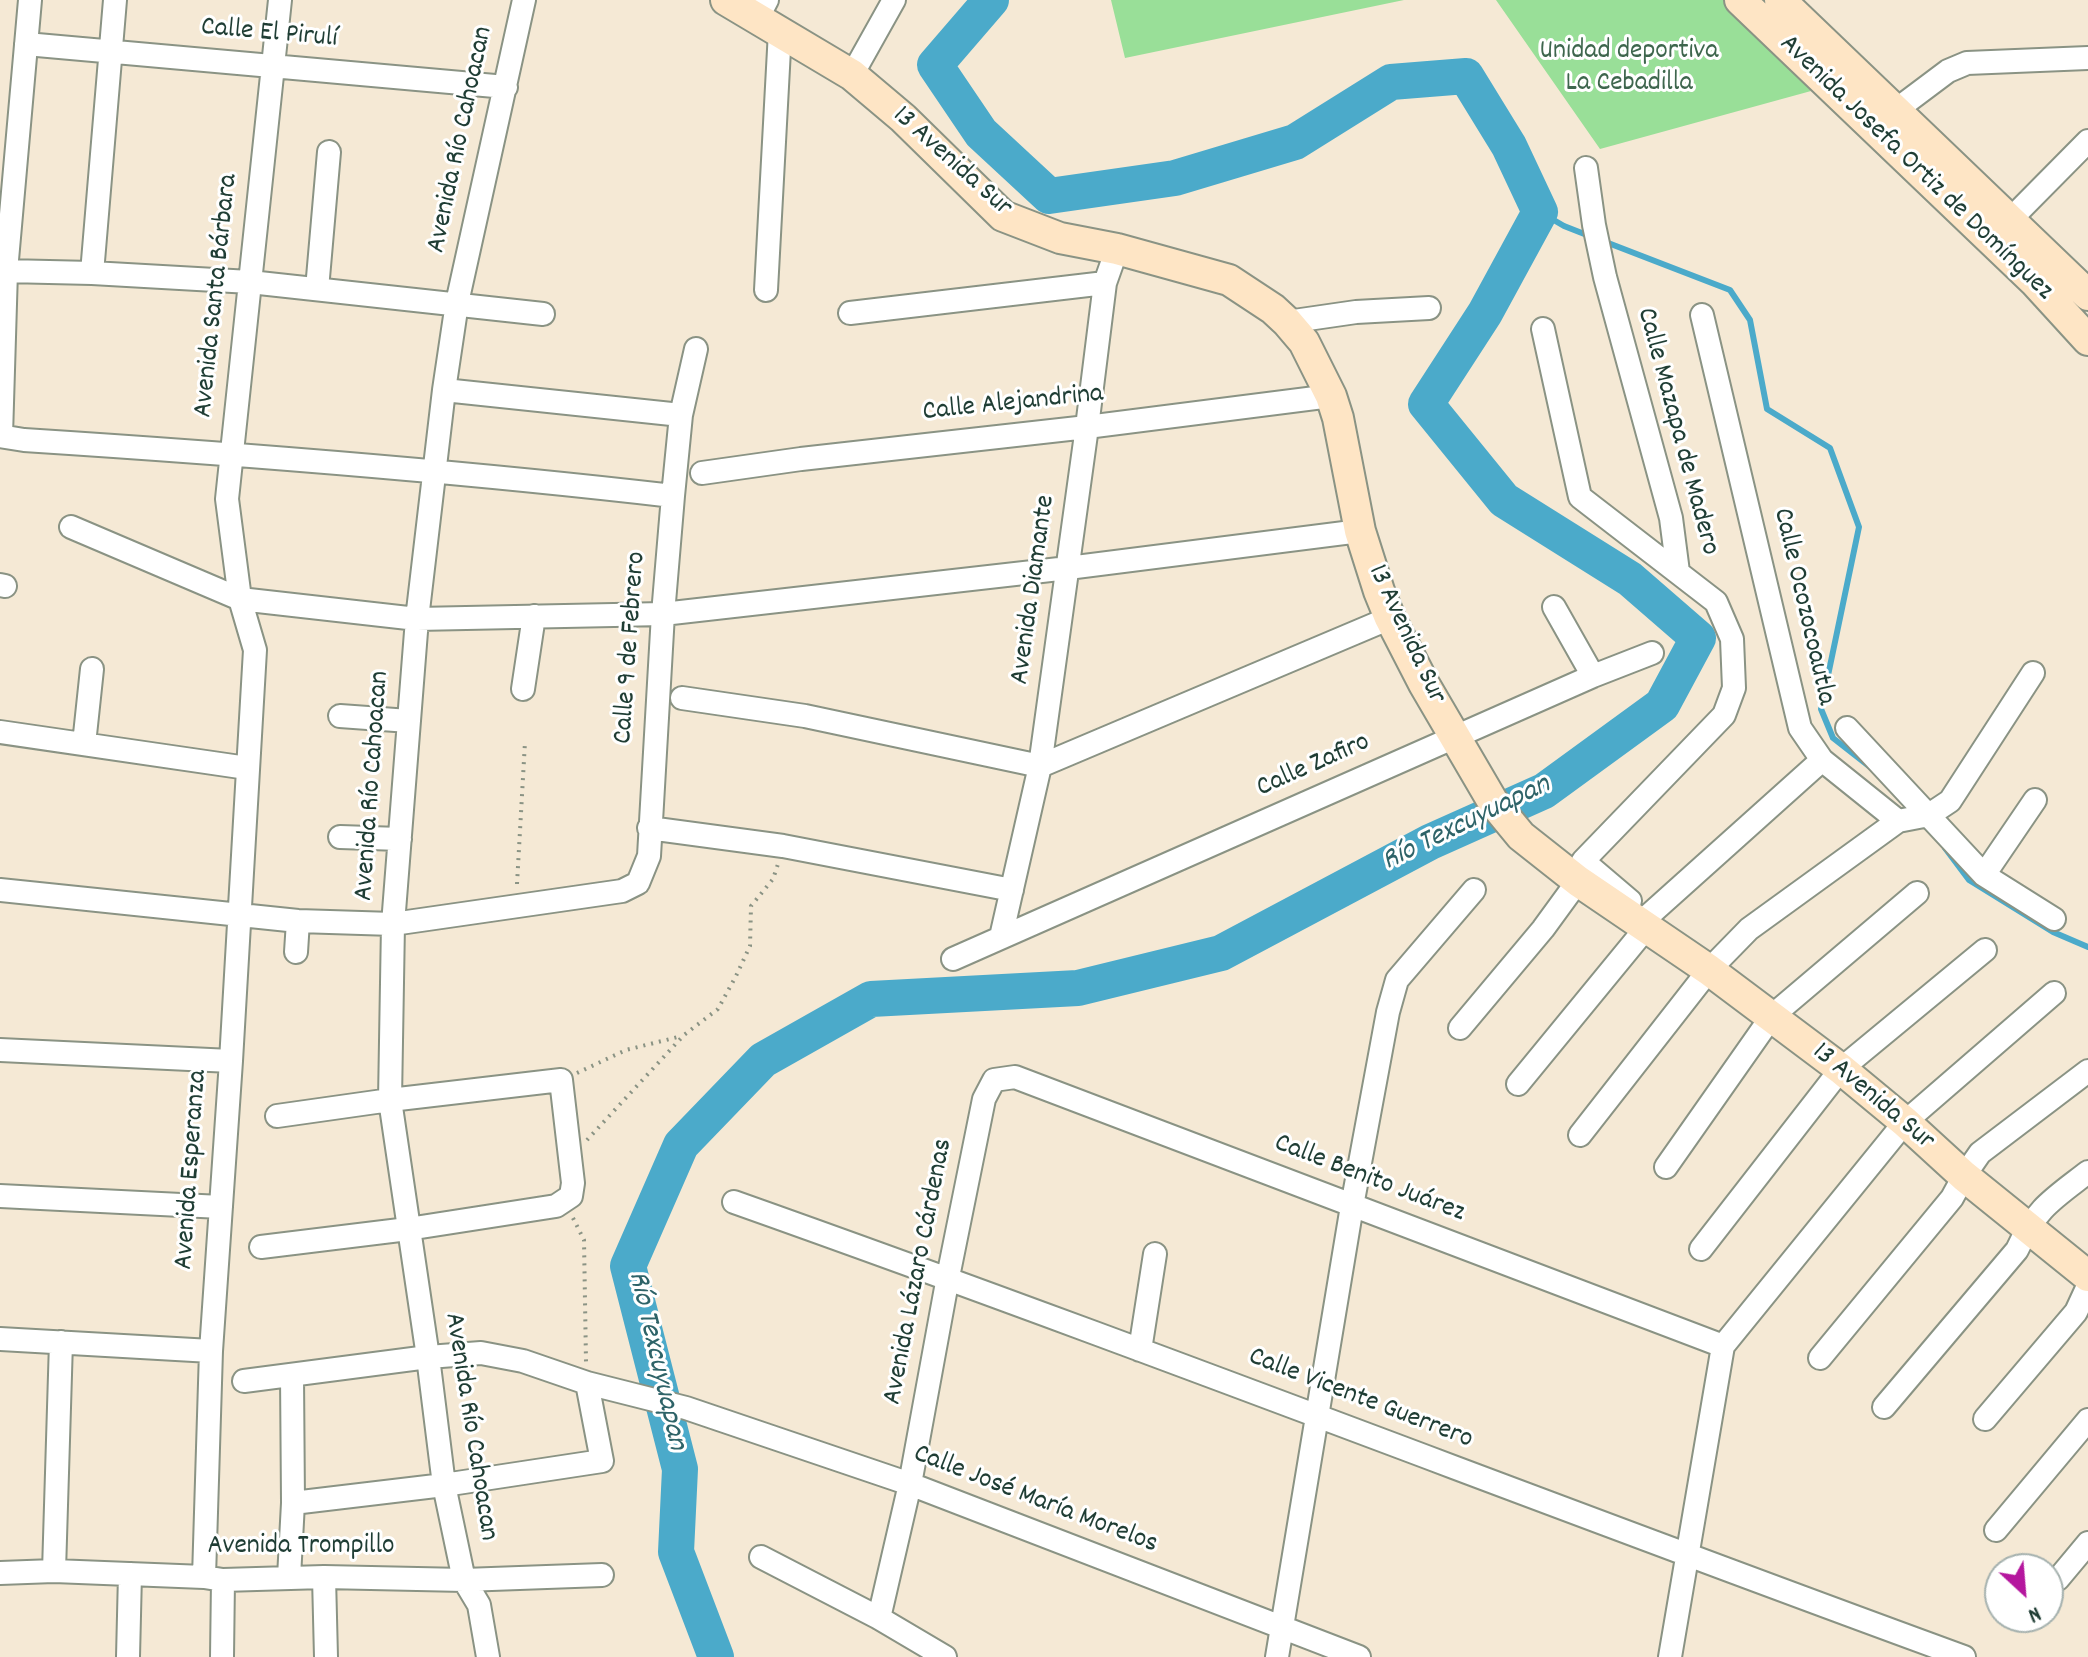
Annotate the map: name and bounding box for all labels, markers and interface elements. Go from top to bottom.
street label: Calle El Pirulí [199,12,339,58]
street label: Avenida Río Cahoacan [422,24,502,256]
street label: Avenida Josefa Ortiz de Domínguez [1771,29,2059,309]
park label: Unidad deportiva La Cebadilla [1540,36,1718,102]
street label: 13 Avenida Sur [884,100,1018,226]
street label: Avenida Santa Bárbara [189,173,247,419]
street label: Calle Mazapa de Madero [1627,305,1725,559]
street label: Calle Alejandrina [921,379,1105,431]
street label: Avenida Diamante [1005,493,1065,687]
street label: Calle Ocozocoautla [1763,505,1841,709]
street label: Calle 9 de Febrero [609,551,655,745]
street label: 13 Avenida Sur [1358,560,1452,710]
street label: Avenida Río Cahoacan [349,670,399,902]
street label: Calle Zafiro [1252,727,1376,807]
water label: Río Texcuyuapan [1377,769,1557,881]
street label: 13 Avenida Sur [1804,1037,1940,1159]
street label: Avenida Esperanza [169,1069,217,1271]
street label: Calle Benito Juárez [1269,1128,1469,1232]
street label: Avenida Lázaro Cárdenas [878,1136,962,1408]
water label: Río Texcuyuapan [617,1268,693,1454]
street label: Avenida Río Cahoacan [434,1311,504,1543]
street label: Calle Vicente Guerrero [1243,1342,1477,1458]
street label: Calle José María Morelos [908,1439,1162,1563]
street label: Avenida Trompillo [207,1531,395,1565]
north arrow [1984,1553,2064,1633]
text: N [2022,1597,2046,1630]

